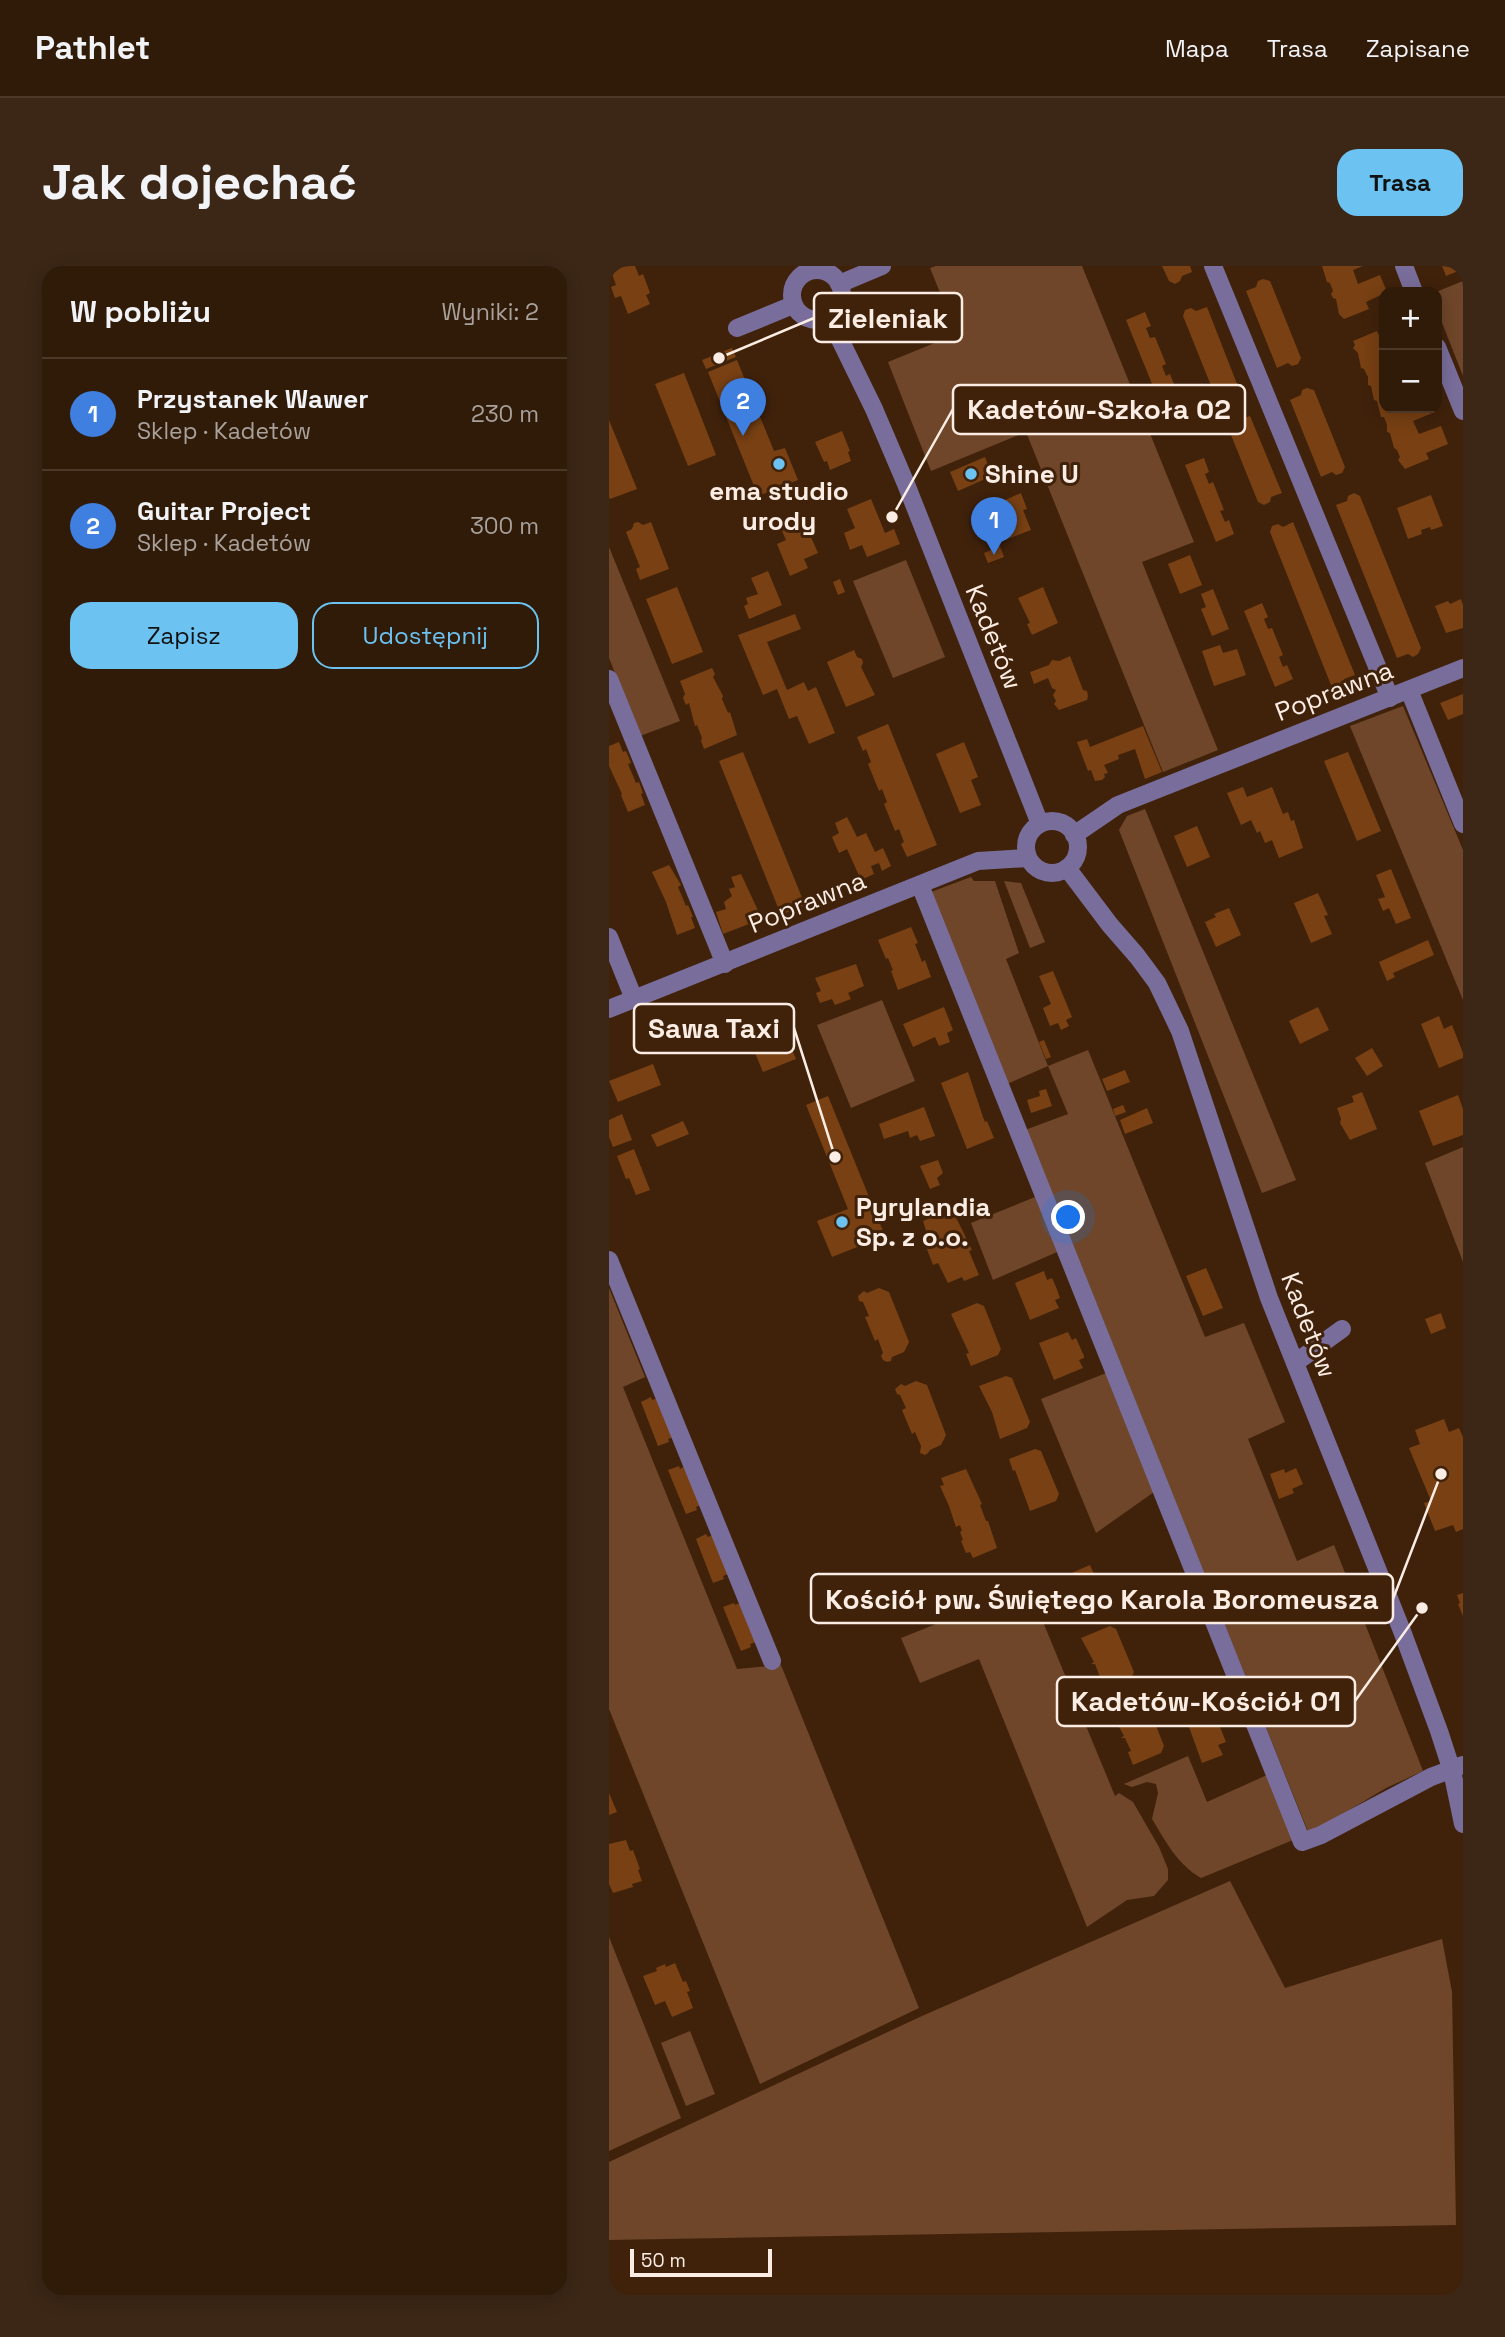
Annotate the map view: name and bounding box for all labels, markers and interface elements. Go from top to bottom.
text: Pathlet [35,27,150,69]
text: Mapa [1165,33,1229,64]
text: Trasa [1267,33,1328,64]
text: Zapisane [1366,33,1470,64]
button: Trasa [1337,149,1463,216]
text: Jak dojechać [42,151,357,213]
map controls [1379,287,1442,413]
button: + [1379,287,1442,350]
text: W pobliżu [70,292,211,331]
callout: Zieleniak [814,293,962,342]
text: Wyniki: 2 [442,297,539,327]
text: Zieleniak [828,300,948,336]
button: − [1379,350,1442,413]
pin: 2 [720,378,766,436]
text: Przystanek Wawer [137,382,369,416]
callout: Kadetów-Szkoła 02 [953,385,1245,434]
text: Kadetów-Szkoła 02 [967,391,1231,427]
text: 1 [88,399,98,429]
text: 230 m [471,399,539,429]
text: Sklep · Kadetów [137,416,311,446]
marker: ema studio urody [771,456,787,472]
place label: Shine U [985,457,1079,491]
marker: Shine U [963,466,979,482]
place label: ema studio urody [709,474,849,538]
text: Guitar Project [137,494,311,528]
pin: 1 [971,497,1017,555]
text: 2 [86,511,100,541]
text: 300 m [470,511,539,541]
text: Sklep · Kadetów [137,528,311,558]
street label: Kadetów [958,580,1030,694]
button: Zapisz [70,602,298,669]
button: Udostępnij [312,602,539,669]
street label: Poprawna [1270,653,1398,729]
street label: Poprawna [743,863,871,941]
callout: Sawa Taxi [634,1004,794,1053]
text: Sawa Taxi [648,1010,780,1046]
place label: Pyrylandia Sp. z o.o. [856,1190,991,1254]
your location [1051,1200,1085,1234]
marker: Pyrylandia Sp. z o.o. [834,1214,850,1230]
street label: Kadetów [1273,1267,1345,1383]
callout: Kościół pw. Świętego Karola Boromeusza [811,1574,1393,1623]
text: Kościół pw. Świętego Karola Boromeusza [825,1581,1379,1617]
callout: Kadetów-Kościół 01 [1057,1677,1355,1726]
text: Kadetów-Kościół 01 [1071,1683,1341,1719]
scale bar [630,2246,772,2278]
text: 50 m [641,2248,686,2273]

